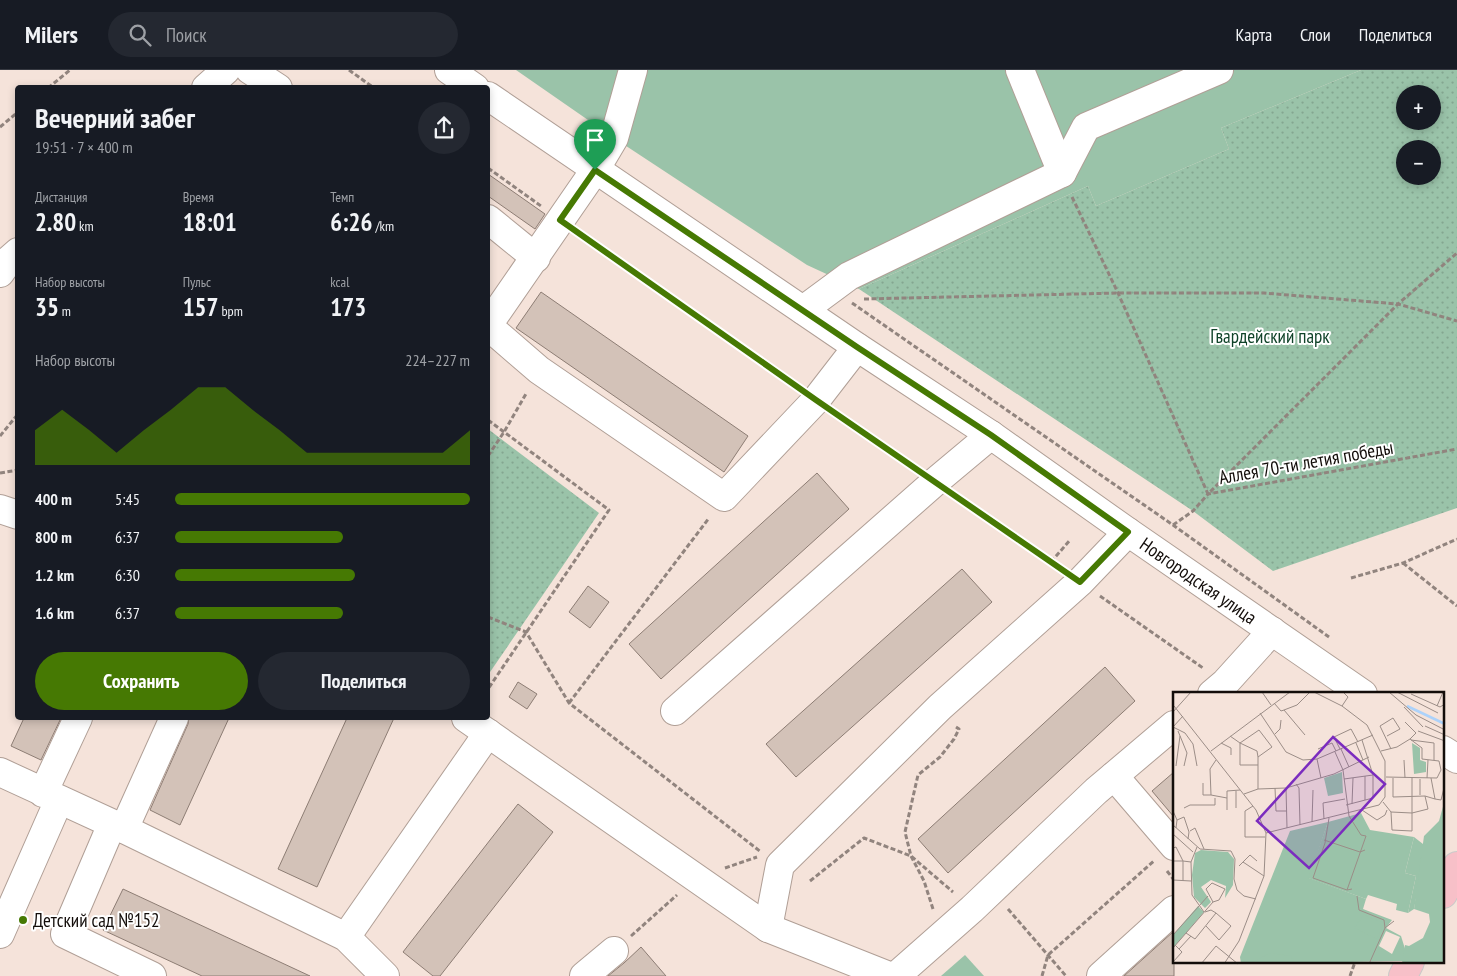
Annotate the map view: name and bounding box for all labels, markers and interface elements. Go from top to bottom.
search box [108,12,458,57]
text: Milers [25,19,78,50]
icon: search [126,21,154,49]
text: Поиск [166,23,207,47]
text: Карта [1235,23,1272,46]
text: Слои [1300,23,1331,46]
text: Поделиться [1359,23,1432,46]
map controls [1396,85,1441,185]
button: + [1396,85,1441,130]
text: Вечерний забег [35,99,195,136]
button: share [418,102,470,154]
pin [574,119,616,170]
icon: arrive [581,126,609,154]
text: 19:51 · 7 × 400 m [35,137,133,157]
button: − [1396,140,1441,185]
text: Дистанция [35,188,88,206]
text: Время [183,188,214,206]
text: Темп [330,188,354,206]
text: 2.80 [35,206,76,238]
text: 18:01 [183,206,237,238]
text: 6:26 [330,206,372,238]
text: km [76,217,94,235]
text: /km [372,217,394,235]
text: Набор высоты [35,273,105,291]
text: Пульс [183,273,211,291]
text: kcal [330,273,349,291]
text: 35 [35,291,59,323]
text: 157 [183,291,219,323]
text: 173 [330,291,366,323]
text: m [59,302,71,320]
text: bpm [219,302,243,320]
park label: Гвардейский парк [1210,324,1330,348]
text: Набор высоты [35,350,115,370]
text: 224–227 m [405,350,470,370]
street label: Аллея 70-ти летия победы [1217,435,1395,489]
text: 400 m [35,489,72,509]
text: 5:45 [115,489,140,509]
text: 800 m [35,527,72,547]
text: 6:37 [115,527,140,547]
street label: Новгородская улица [1135,532,1261,629]
text: 1.2 km [35,565,74,585]
text: 6:30 [115,565,140,585]
text: 1.6 km [35,603,74,623]
text: 6:37 [115,603,140,623]
button: Сохранить [35,652,248,710]
button: Поделиться [258,652,470,710]
inset map [1173,692,1444,964]
place label: Детский сад №152 [33,908,160,932]
marker: Детский сад №152 [17,914,29,926]

